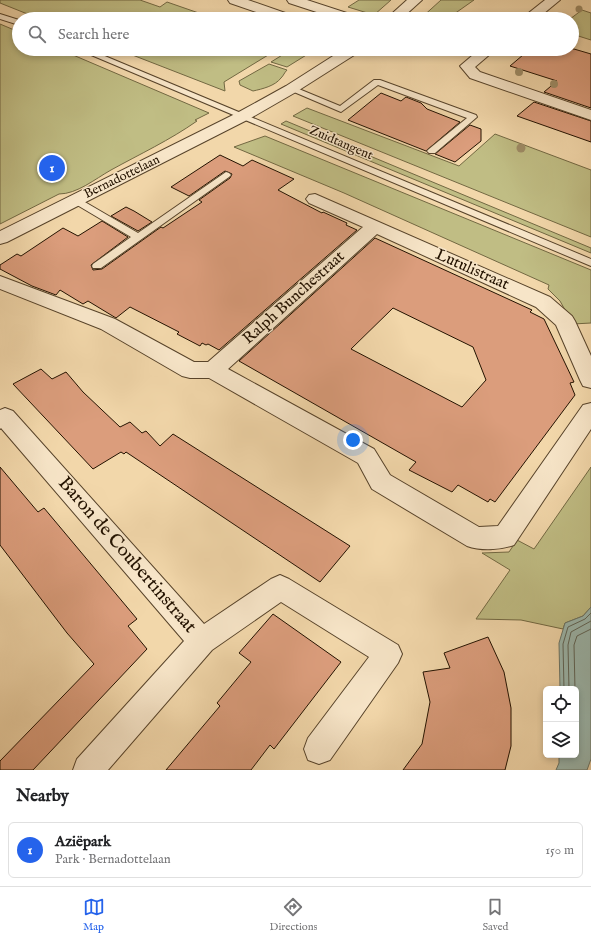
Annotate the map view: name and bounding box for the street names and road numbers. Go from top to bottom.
street label: Zuidtangent [307,122,376,164]
street label: Bernadottelaan [81,151,163,203]
street label: Lutulistraat [432,245,512,295]
street label: Ralph Bunchestraat [239,247,350,349]
street label: Baron de Coubertinstraat [52,472,202,639]

